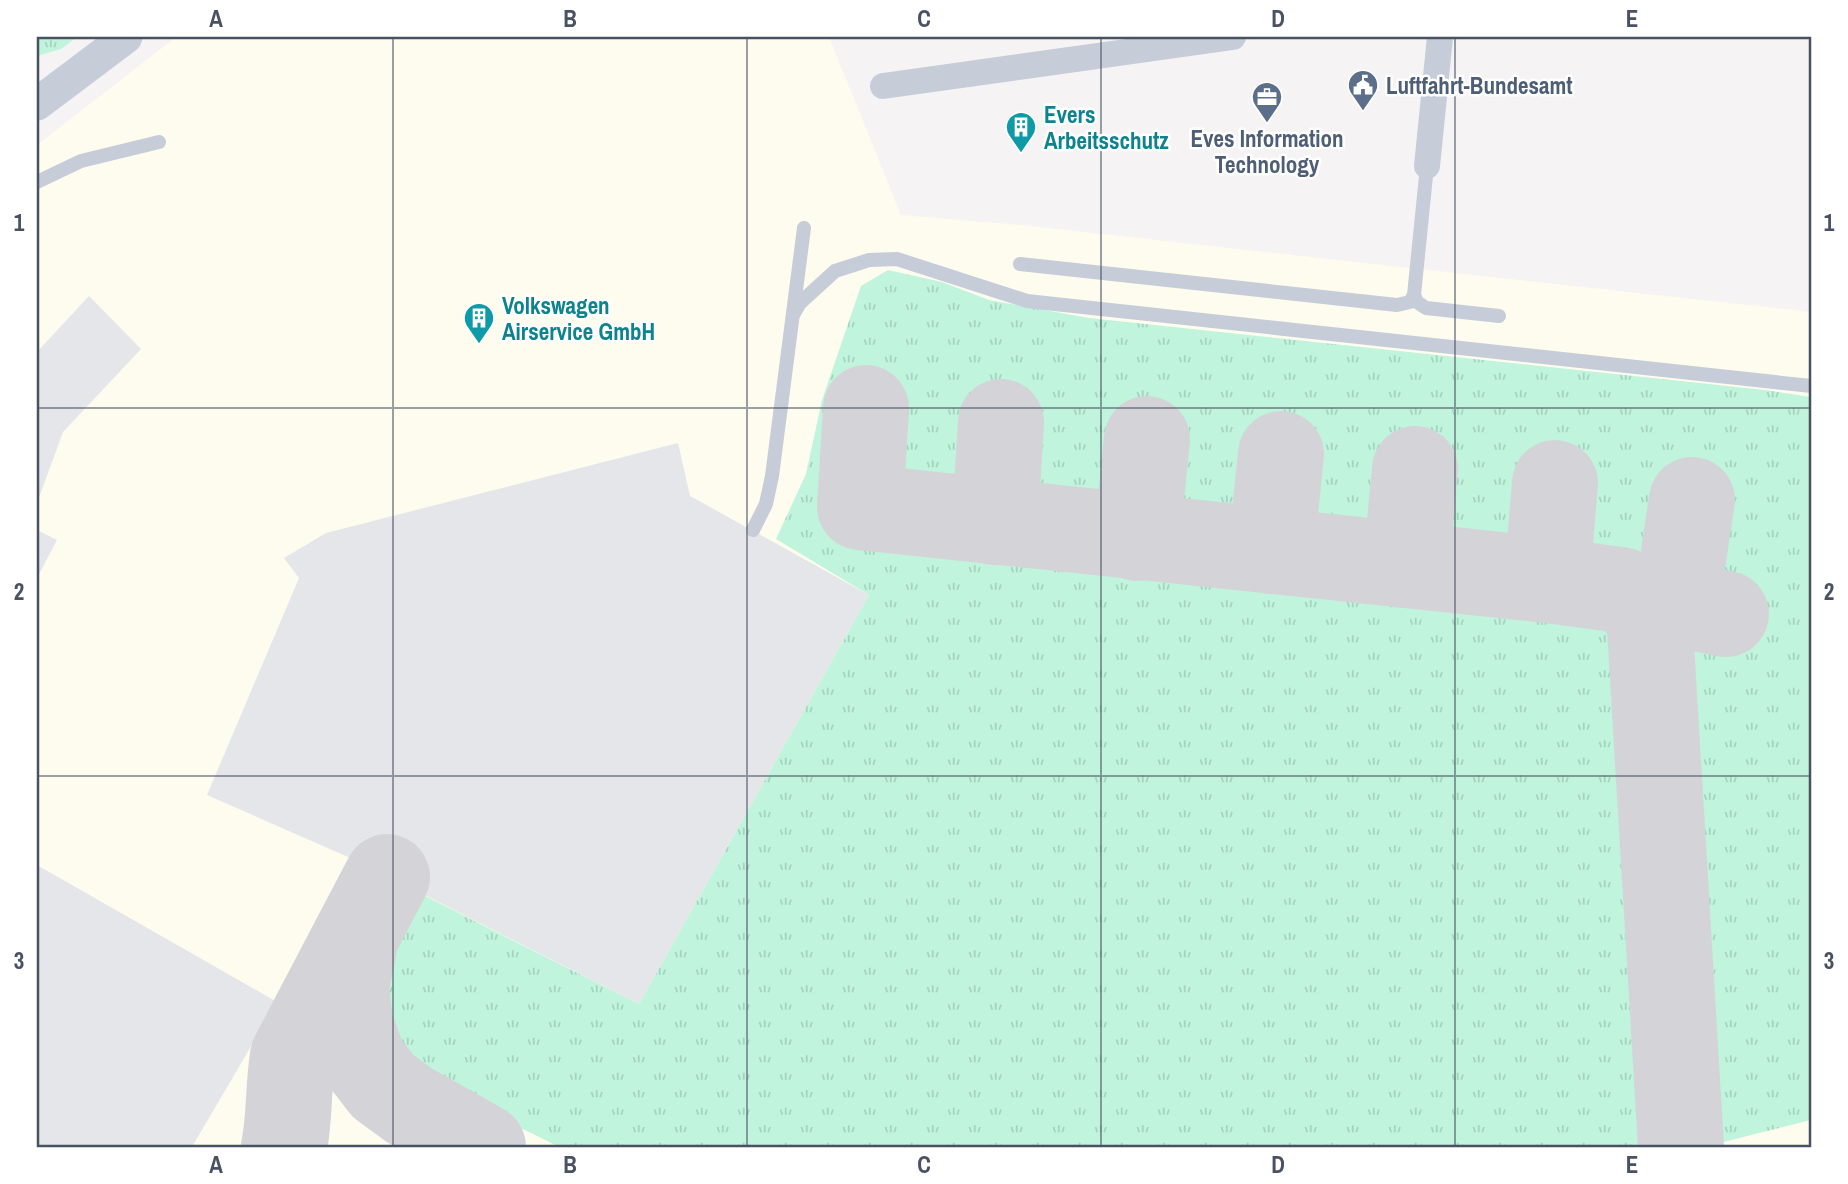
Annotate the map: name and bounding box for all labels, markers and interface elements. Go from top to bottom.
text: A [209,3,223,34]
text: B [563,3,577,34]
text: C [917,3,931,34]
text: D [1271,3,1285,34]
text: E [1626,3,1638,34]
public building icon: Luftfahrt-Bundesamt [1346,68,1380,112]
place label: Luftfahrt-Bundesamt [1386,70,1572,101]
office icon: Eves Information Technology [1250,80,1284,124]
place label: Evers Arbeitsschutz [1044,99,1169,156]
building icon: Evers Arbeitsschutz [1004,110,1038,154]
place label: Eves Information Technology [1190,123,1344,180]
text: 1 [14,207,25,238]
text: 1 [1824,207,1835,238]
place label: Volkswagen Airservice GmbH [502,290,655,347]
building icon: Volkswagen Airservice GmbH [462,301,496,345]
text: 2 [14,576,24,607]
text: 2 [1824,576,1834,607]
text: 3 [14,945,24,976]
text: 3 [1824,945,1834,976]
text: A [209,1149,223,1180]
text: B [563,1149,577,1180]
text: C [917,1149,931,1180]
text: D [1271,1149,1285,1180]
text: E [1626,1149,1638,1180]

